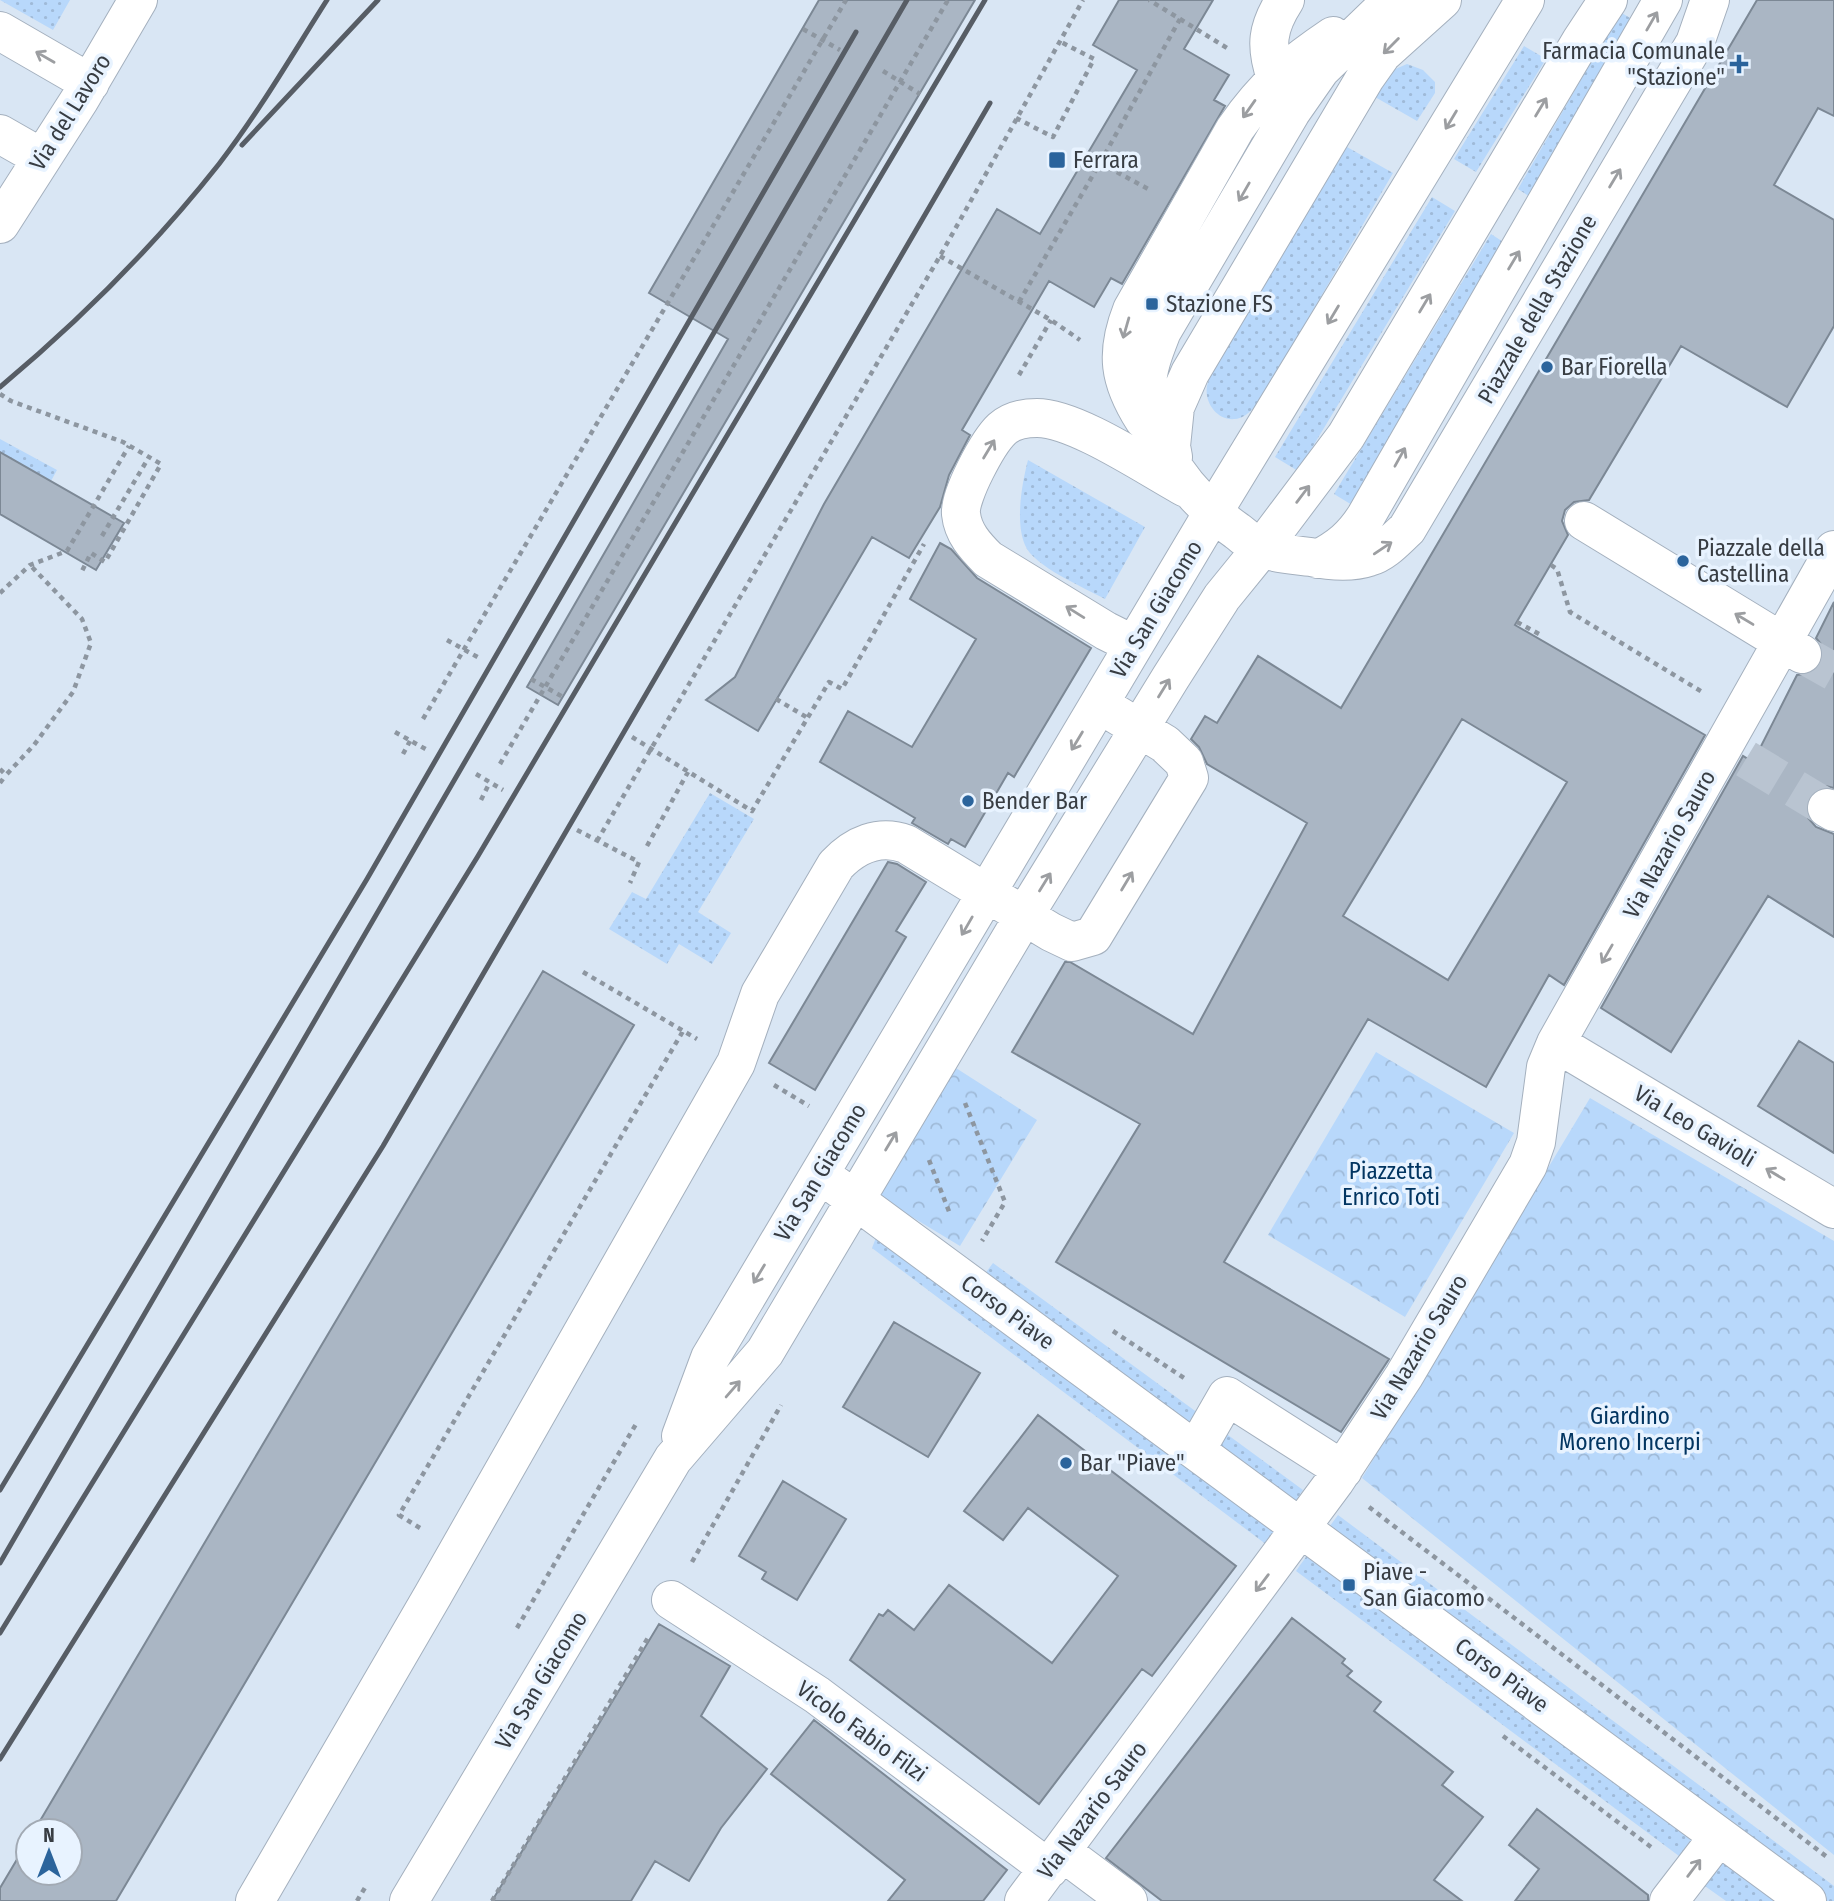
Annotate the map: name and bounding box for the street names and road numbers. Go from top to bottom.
street label: Via del Lavoro [23,49,117,175]
street label: Piazzale della Stazione [1471,209,1603,409]
street label: Via San Giacomo [1104,535,1208,683]
street label: Via Nazario Sauro [1617,765,1721,923]
street label: Via Leo Gavioli [1629,1079,1761,1173]
street label: Via San Giacomo [768,1098,872,1246]
street label: Corso Piave [956,1269,1060,1355]
street label: Via Nazario Sauro [1365,1269,1473,1425]
street label: Via San Giacomo [489,1606,593,1754]
street label: Corso Piave [1450,1632,1554,1718]
street label: Vicolo Fabio Filzi [791,1674,933,1788]
street label: Via Nazario Sauro [1031,1736,1153,1884]

